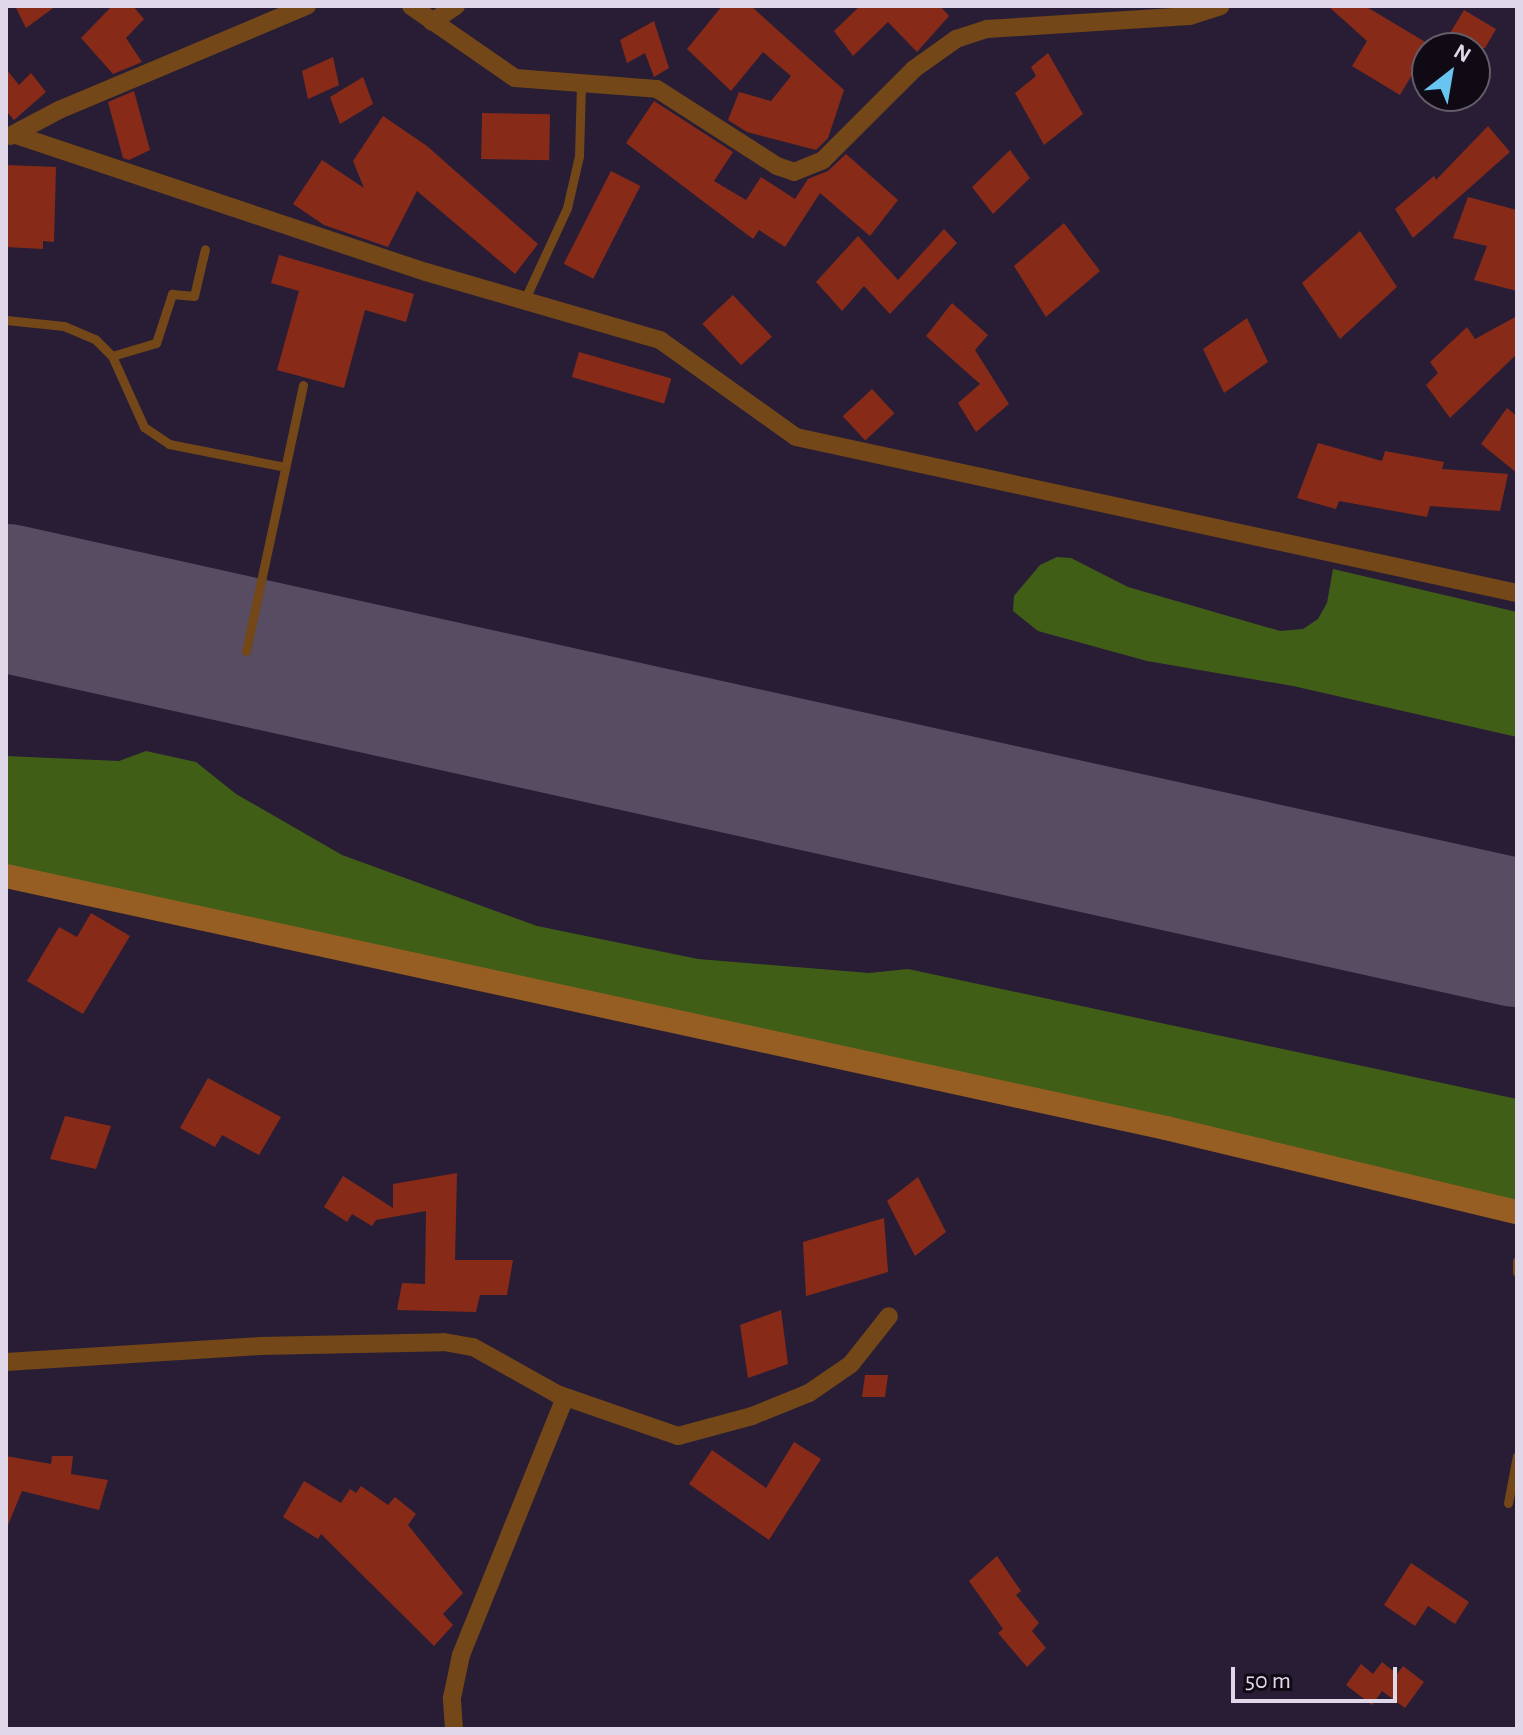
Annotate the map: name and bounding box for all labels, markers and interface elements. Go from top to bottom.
north arrow [1411,32,1491,112]
text: N [1450,40,1475,67]
scale bar [1235,1651,1401,1701]
text: 50 m [1245,1669,1291,1693]

